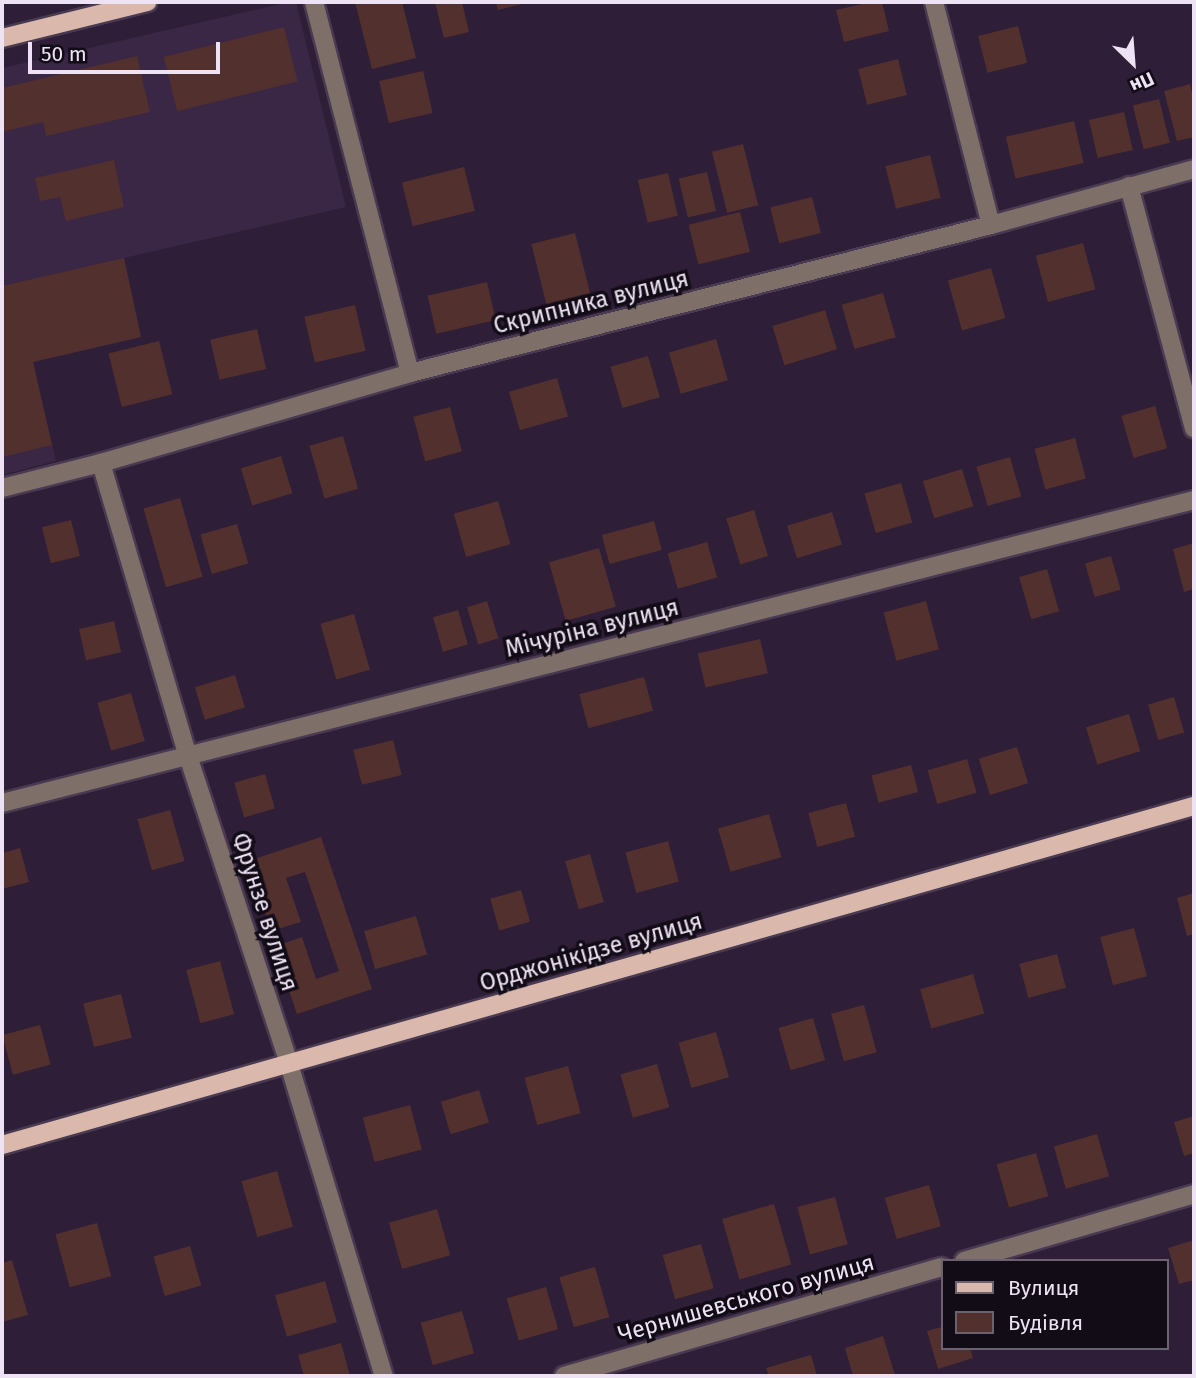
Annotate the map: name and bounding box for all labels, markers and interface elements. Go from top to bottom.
scale bar [32,28,224,72]
north arrow [1098,28,1168,98]
text: 50 m [41,41,87,67]
text: Пн [1126,67,1158,98]
street label: Скрипника вулиця [491,264,691,340]
street label: Мічуріна вулиця [502,593,682,663]
street label: Фрунзе вулиця [226,830,304,994]
street label: Орджонікідзе вулиця [477,907,705,997]
street label: Чернишевського вулиця [615,1248,877,1348]
legend [940,1259,1168,1350]
text: Вулиця [1008,1275,1079,1301]
text: Будівля [1008,1310,1083,1336]

